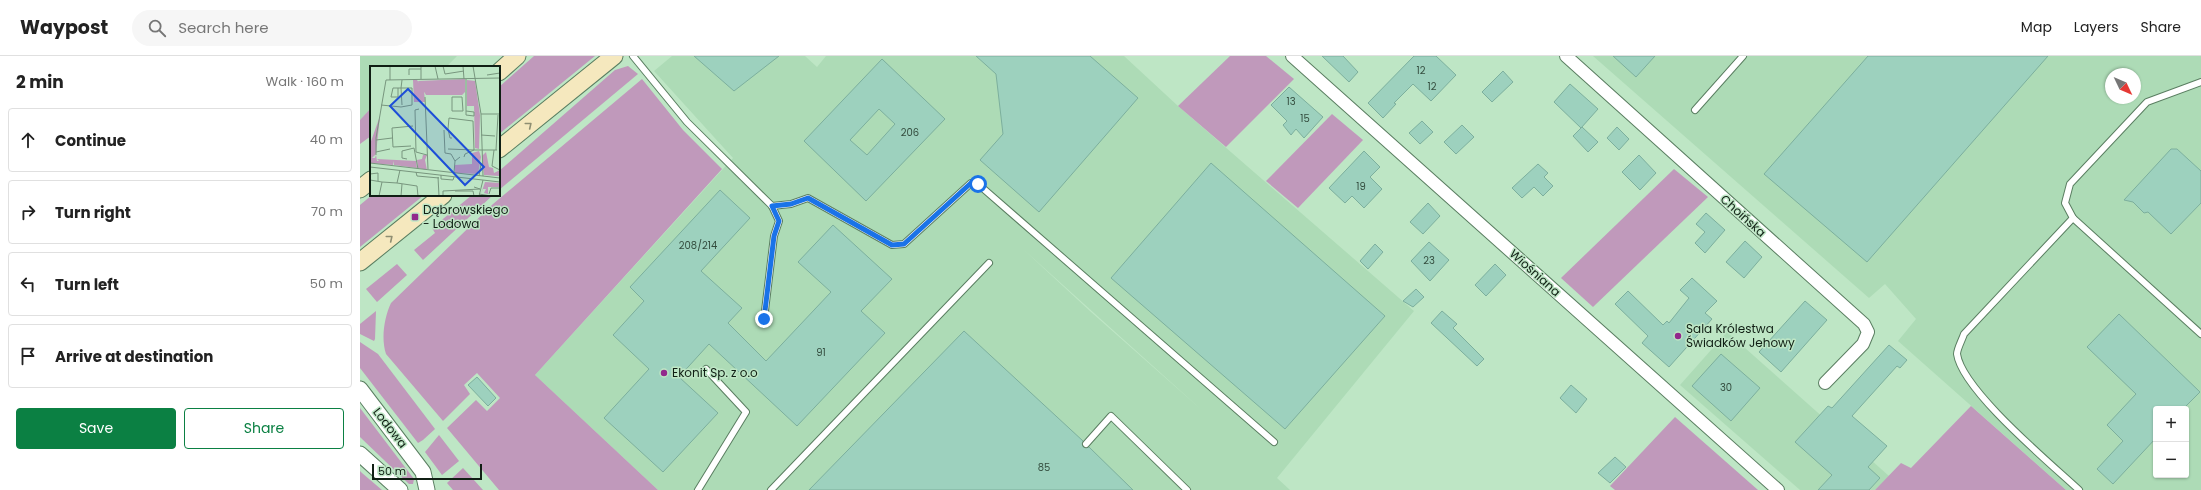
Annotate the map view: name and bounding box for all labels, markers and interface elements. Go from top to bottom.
search box [132,10,412,46]
text: Waypost [20,14,108,41]
icon: search [146,17,168,39]
text: Search here [178,17,269,38]
text: Map [2021,17,2052,37]
text: Layers [2074,17,2118,37]
text: Share [2140,17,2181,37]
house number: 12 [1417,63,1426,78]
inset map [370,66,500,196]
north arrow [2105,68,2141,104]
text: 2 min [16,70,64,94]
text: Walk · 160 m [265,72,344,91]
house number: 12 [1428,79,1437,94]
house number: 13 [1286,94,1296,109]
house number: 15 [1300,111,1310,126]
one-way arrow [525,122,532,129]
house number: 206 [901,125,919,140]
icon: ahead [17,129,39,151]
text: Continue [55,130,126,151]
text: 40 m [310,130,343,149]
route start [969,175,987,193]
house number: 19 [1356,179,1366,194]
street label: Choińska [1717,191,1770,241]
icon: right [17,201,39,223]
place label: Dąbrowskiego - Lodowa [423,201,509,232]
text: Turn right [55,202,131,223]
text: 70 m [311,202,343,221]
marker: Dąbrowskiego - Lodowa [410,212,420,222]
one-way arrow [386,235,393,242]
house number: 208/214 [679,238,717,253]
street label: Wiośniana [1506,245,1564,300]
house number: 23 [1423,253,1435,268]
icon: left [17,273,39,295]
text: Turn left [55,274,119,295]
text: 50 m [310,274,343,293]
route end [755,310,773,328]
place label: Sala Królestwa Świadków Jehowy [1686,320,1795,351]
marker: Sala Królestwa Świadków Jehowy [1673,331,1683,341]
icon: arrive [17,345,39,367]
house number: 91 [816,345,826,360]
text: Arrive at destination [55,346,213,367]
place label: Ekonit Sp. z o.o [672,364,758,381]
marker: Ekonit Sp. z o.o [659,368,669,378]
house number: 30 [1720,380,1732,395]
street label: Lodowa [369,404,411,451]
map controls [2153,406,2189,478]
button: + [2153,406,2189,442]
button: Save [16,408,176,449]
button: Share [184,408,344,449]
button: − [2153,442,2189,478]
house number: 85 [1038,460,1050,475]
scale bar [372,462,482,481]
text: 50 m [378,463,406,479]

